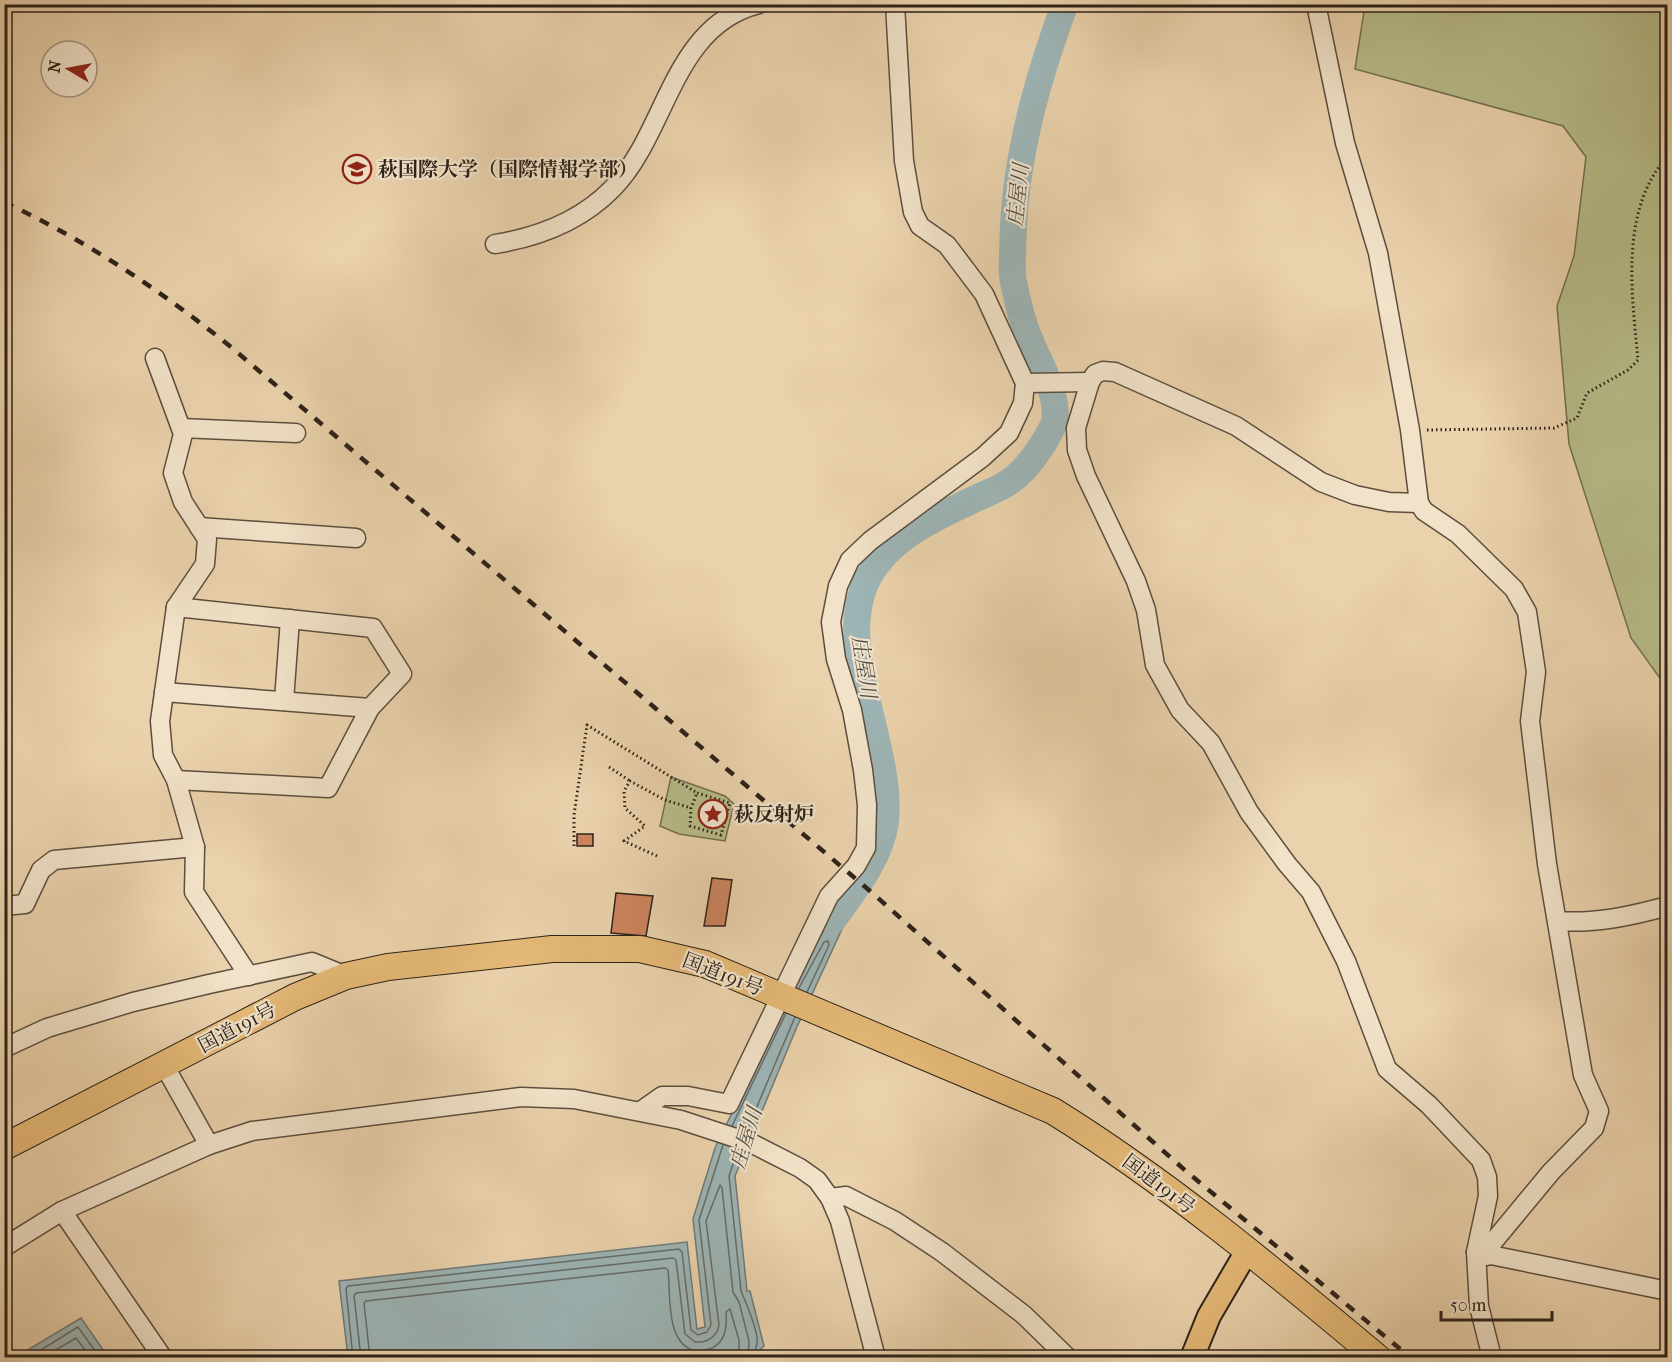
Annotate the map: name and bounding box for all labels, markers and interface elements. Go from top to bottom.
north arrow [39,39,99,99]
text: N [44,58,65,74]
school or university icon: 萩国際大学（国際情報学部） [341,153,373,185]
place label: 萩国際大学（国際情報学部） [378,158,638,181]
water label: 庄屋川 [1003,160,1033,228]
water label: 庄屋川 [847,634,881,702]
place icon: 萩反射炉 [697,798,729,830]
place label: 萩反射炉 [734,803,814,826]
street label: 国道191号 [679,949,767,1000]
street label: 国道191号 [194,997,280,1057]
water label: 庄屋川 [725,1102,767,1172]
street label: 国道191号 [1118,1150,1199,1219]
scale bar [1441,1284,1552,1322]
text: 50 m [1450,1295,1487,1316]

